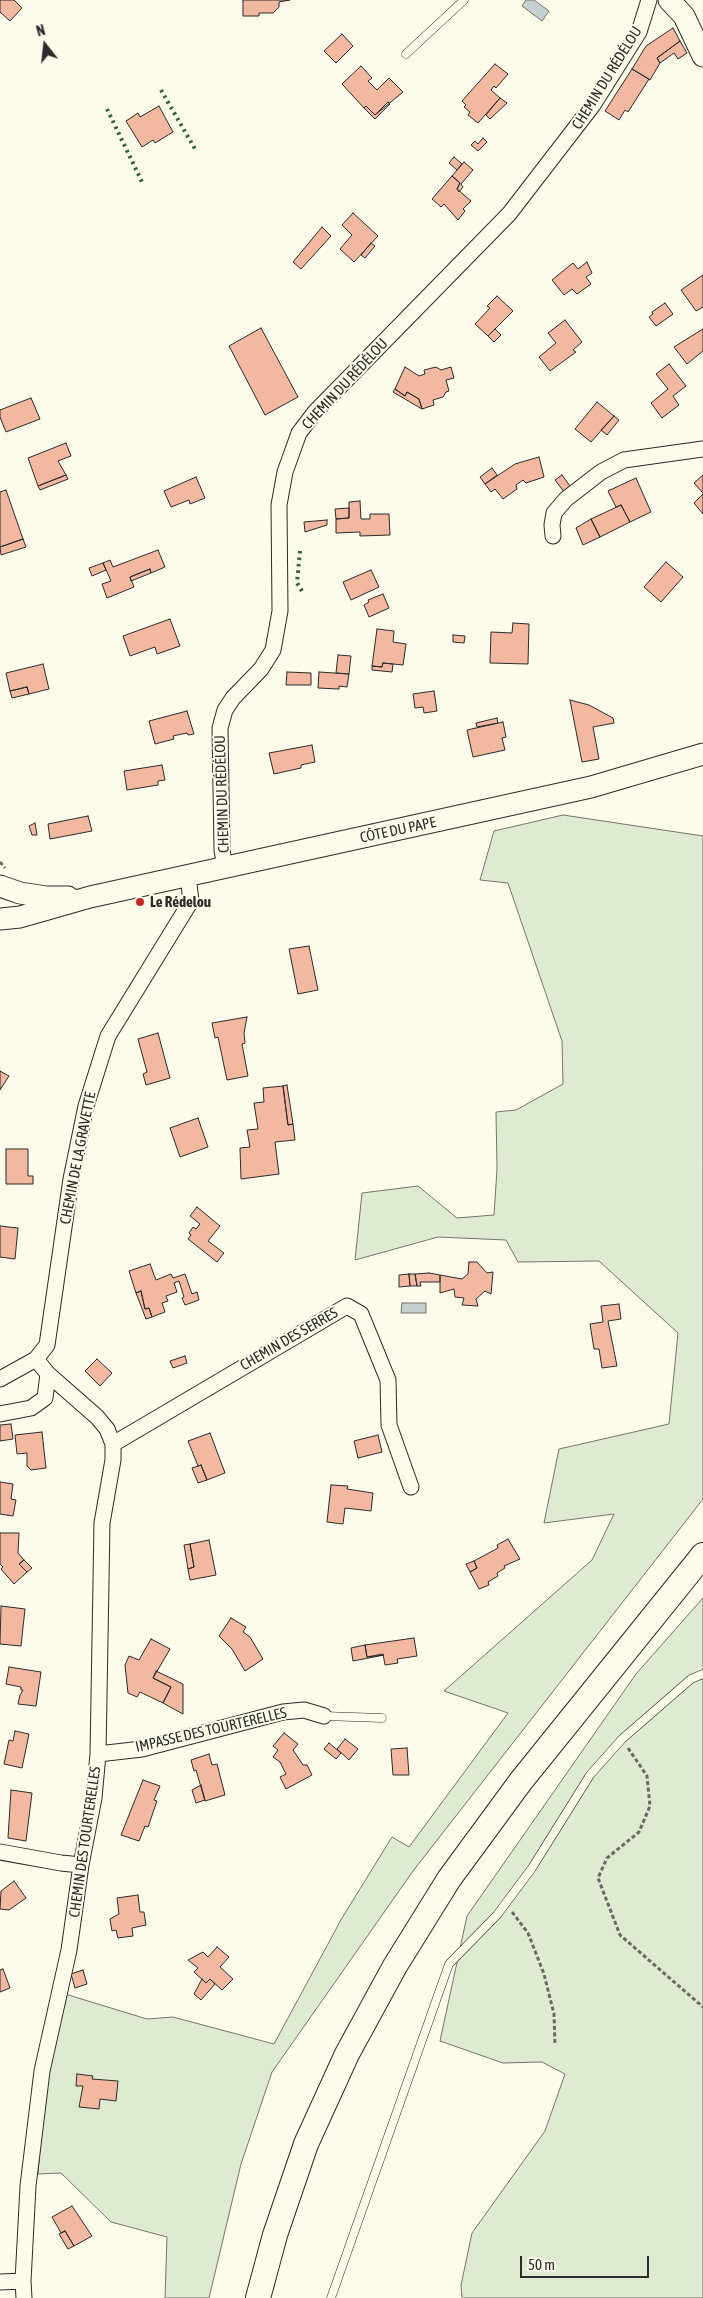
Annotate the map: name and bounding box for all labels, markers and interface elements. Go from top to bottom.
north arrow [20,20,70,70]
text: N [35,22,47,39]
street label: CHEMIN DU RÉDÉLOU [568,23,646,133]
street label: CHEMIN DU RÉDÉLOU [298,335,392,433]
street label: CHEMIN DU RÉDÉLOU [211,735,233,853]
street label: CÔTE DU PAPE [358,813,438,847]
place label: Le Rédelou [150,893,211,911]
marker: Le Rédelou [134,896,146,908]
street label: CHEMIN DE LA GRAVETTE [56,1090,100,1226]
street label: CHEMIN DES SERRES [237,1304,341,1374]
street label: IMPASSE DES TOURTERELLES [134,1704,288,1756]
street label: CHEMIN DES TOURTERELLES [65,1765,105,1919]
scale bar [523,2246,652,2278]
text: 50 m [528,2256,555,2273]

